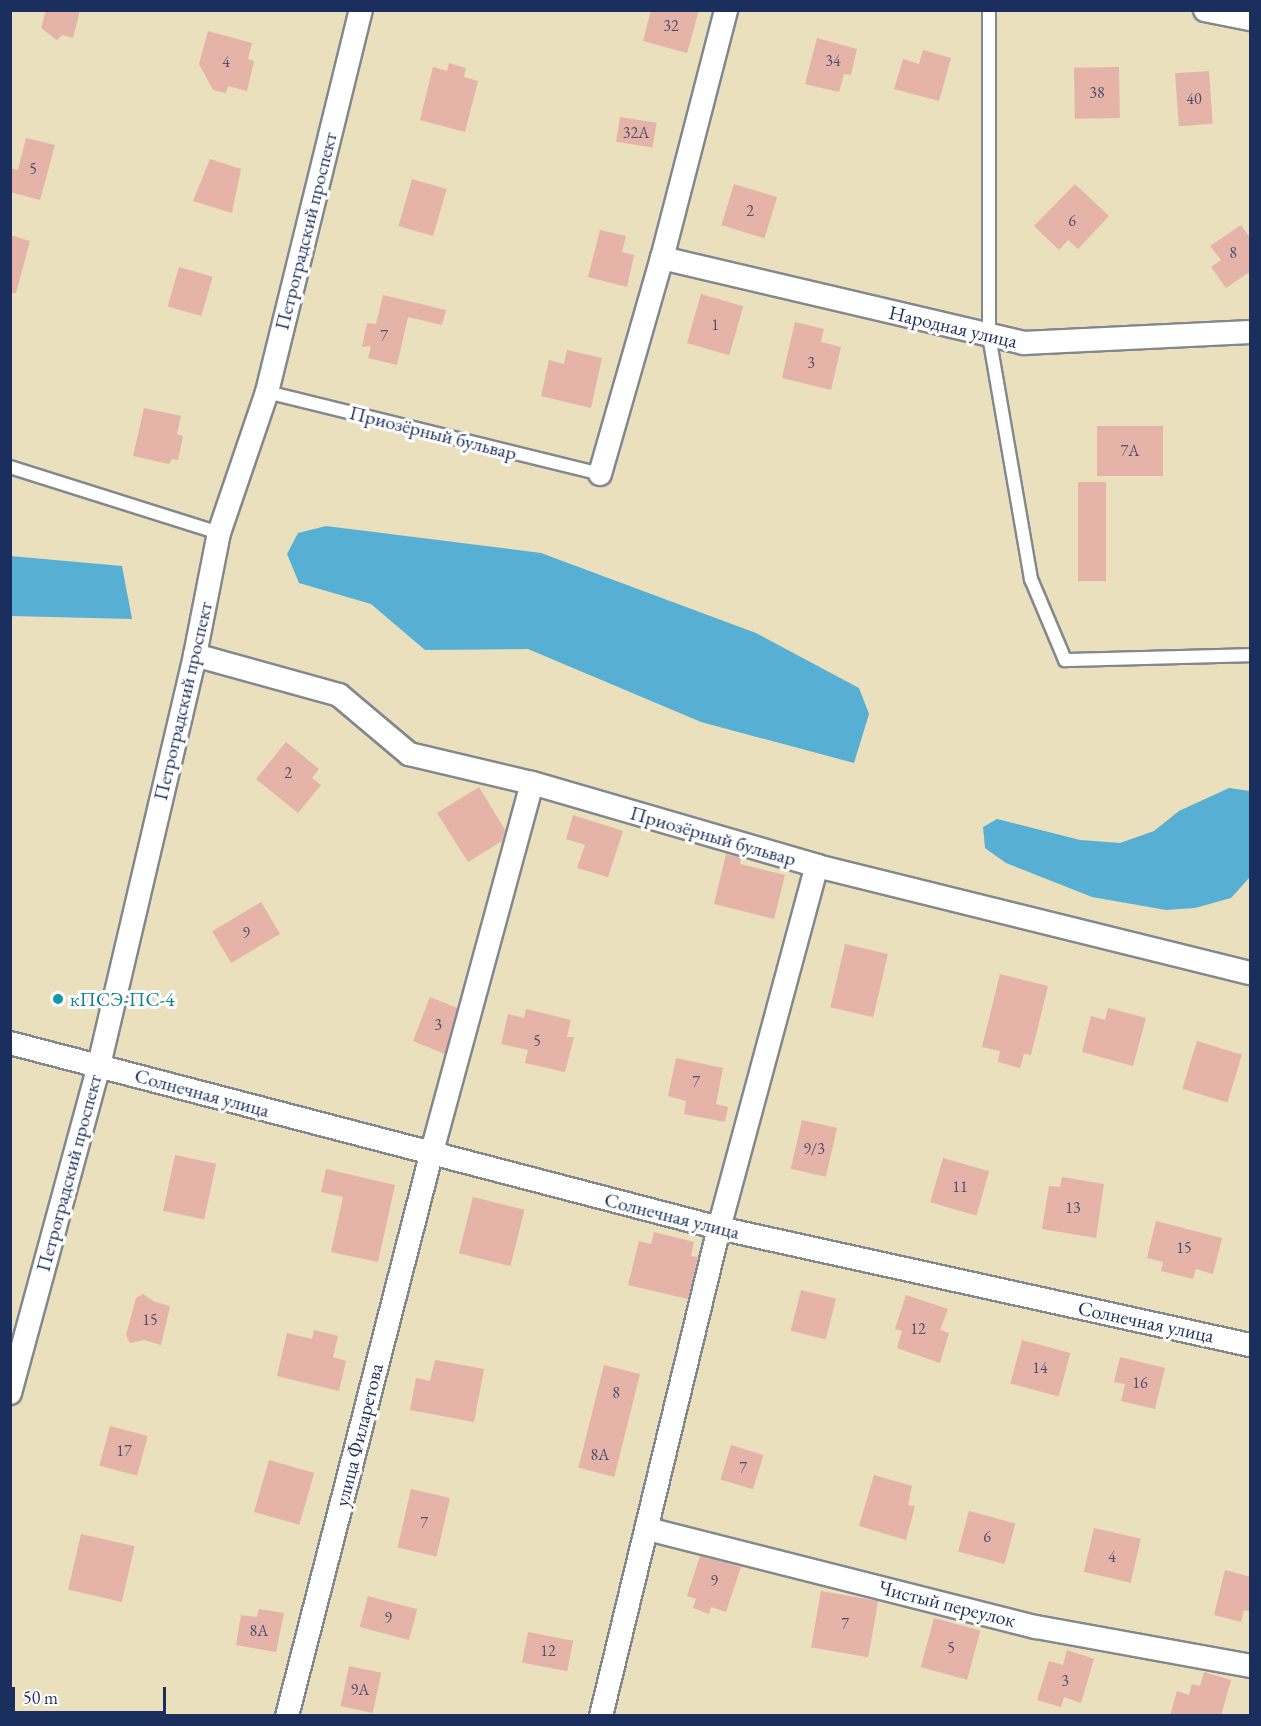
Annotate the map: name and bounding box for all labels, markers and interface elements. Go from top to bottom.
house number: 32 [663,16,679,36]
house number: 34 [825,51,841,71]
house number: 4 [222,52,230,72]
house number: 38 [1089,83,1105,103]
house number: 40 [1186,89,1202,109]
house number: 32А [623,123,649,143]
street label: Петроградский проспект [270,129,342,333]
house number: 5 [29,159,37,179]
house number: 2 [746,201,754,221]
house number: 6 [1068,211,1076,231]
house number: 8 [1229,243,1237,263]
street label: Народная улица [886,301,1020,353]
house number: 1 [711,315,719,335]
house number: 7 [380,326,388,346]
house number: 3 [807,353,815,373]
street label: Приозёрный бульвар [347,401,519,465]
house number: 7А [1121,441,1139,461]
street label: Петроградский проспект [148,599,218,803]
house number: 2 [284,763,292,783]
street label: Приозёрный бульвар [627,801,799,871]
house number: 9 [242,923,250,943]
place label: кПСЭ-ПС-4 [70,987,175,1011]
marker: кПСЭ-ПС-4 [51,992,65,1006]
house number: 3 [434,1015,442,1035]
house number: 5 [533,1031,541,1051]
street label: Солнечная улица [132,1063,272,1123]
street label: Петроградский проспект [31,1072,107,1274]
house number: 7 [692,1072,700,1092]
house number: 9/3 [803,1139,825,1159]
house number: 11 [952,1177,968,1197]
street label: Солнечная улица [602,1188,742,1244]
house number: 13 [1065,1198,1081,1218]
house number: 15 [1176,1238,1192,1258]
street label: Солнечная улица [1076,1296,1216,1348]
house number: 15 [142,1310,158,1330]
house number: 12 [910,1319,926,1339]
house number: 14 [1032,1358,1048,1378]
street label: улица Филаретова [330,1361,388,1509]
house number: 16 [1132,1373,1148,1393]
house number: 8 [612,1383,620,1403]
house number: 17 [116,1441,132,1461]
house number: 8А [591,1445,609,1465]
house number: 7 [739,1458,747,1478]
house number: 7 [420,1513,428,1533]
house number: 6 [983,1527,991,1547]
house number: 4 [1108,1547,1116,1567]
house number: 9 [710,1571,718,1591]
street label: Чистый переулок [876,1575,1018,1633]
house number: 9 [384,1608,392,1628]
house number: 7 [841,1614,849,1634]
house number: 8А [250,1621,268,1641]
house number: 5 [947,1638,955,1658]
house number: 12 [540,1641,556,1661]
house number: 3 [1061,1671,1069,1691]
scale bar [15,1675,170,1713]
house number: 9А [351,1680,369,1700]
text: 50 m [23,1686,58,1709]

